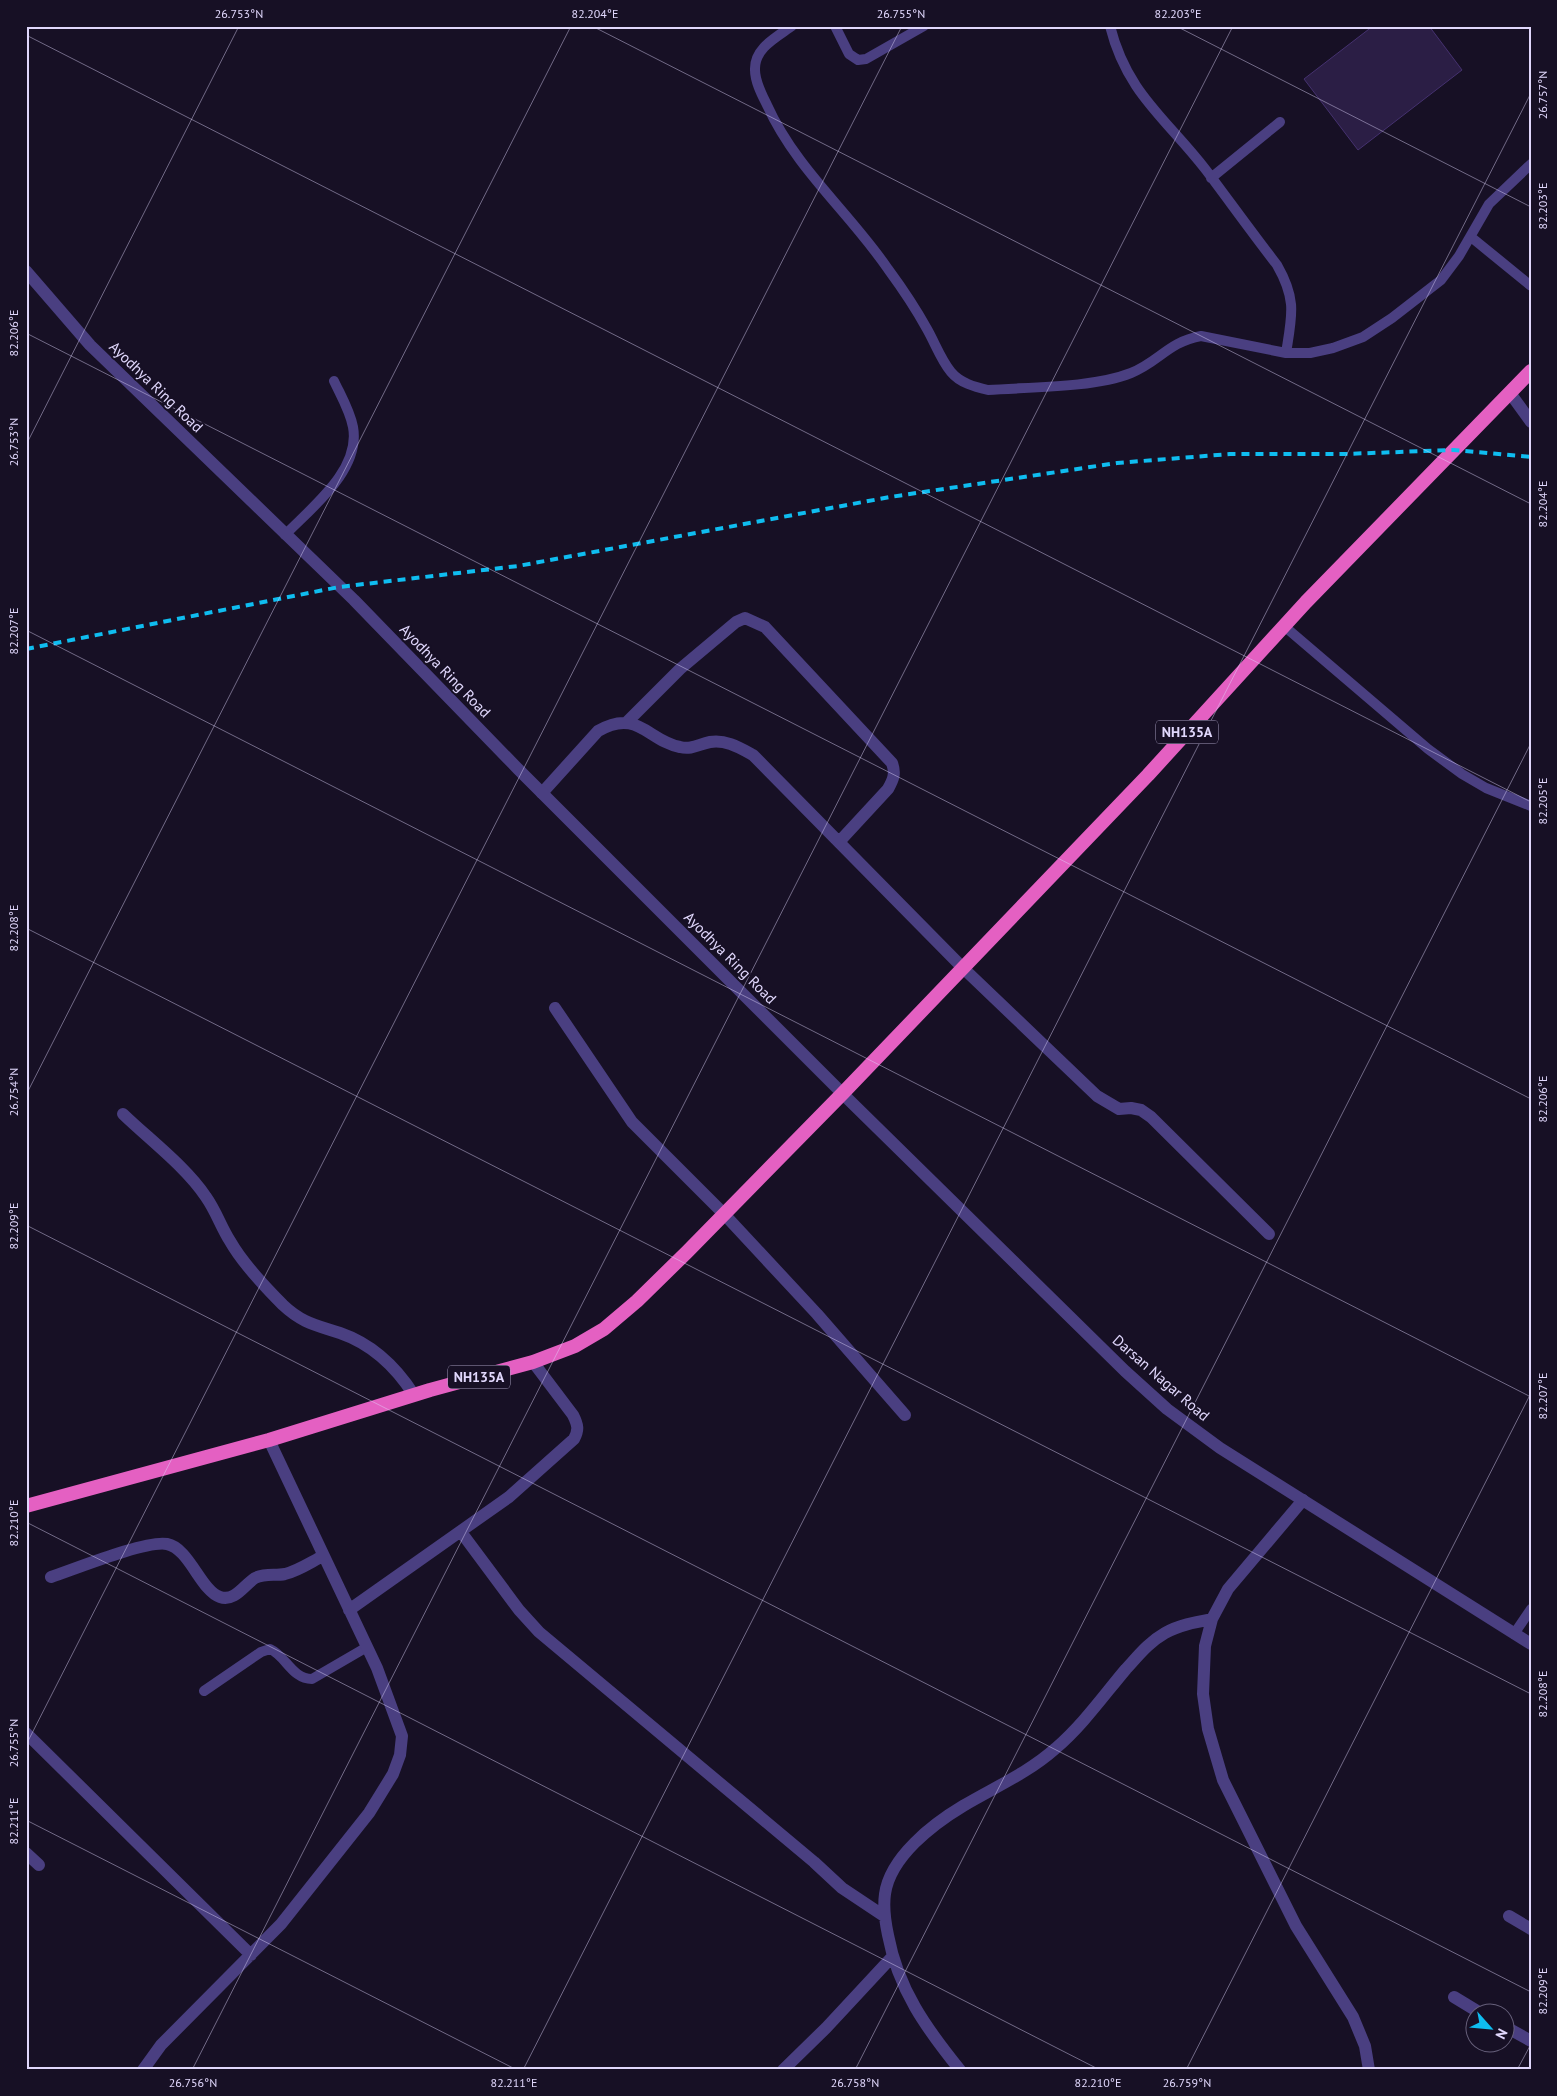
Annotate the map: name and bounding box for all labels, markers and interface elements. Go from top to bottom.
text: 26.753°N [215,6,263,21]
text: 82.204°E [572,6,618,21]
text: 26.755°N [877,6,925,21]
text: 82.203°E [1155,6,1201,21]
text: 26.757°N [1535,71,1550,119]
text: 82.203°E [1535,183,1550,229]
text: 82.206°E [6,310,21,356]
street label: Ayodhya Ring Road [106,337,207,436]
text: 26.753°N [6,418,21,466]
text: 82.204°E [1535,481,1550,527]
text: 82.207°E [6,608,21,654]
street label: Ayodhya Ring Road [396,620,495,721]
road number: NH135A [1156,720,1218,744]
text: 82.205°E [1535,778,1550,824]
text: 82.208°E [6,905,21,951]
street label: Ayodhya Ring Road [680,908,780,1008]
text: 26.754°N [6,1068,21,1116]
text: 82.206°E [1535,1076,1550,1122]
text: 82.209°E [6,1203,21,1249]
street label: Darsan Nagar Road [1109,1330,1214,1425]
road number: NH135A [448,1365,510,1388]
text: 82.207°E [1535,1373,1550,1419]
text: 82.210°E [6,1500,21,1546]
text: 82.208°E [1535,1671,1550,1717]
text: 26.755°N [6,1719,21,1767]
text: 82.211°E [6,1798,21,1844]
text: 82.209°E [1535,1968,1550,2014]
north arrow [1464,2004,1514,2054]
text: N [1491,2026,1512,2042]
text: 26.756°N [169,2075,217,2090]
text: 82.211°E [491,2075,537,2090]
text: 26.758°N [831,2075,879,2090]
text: 82.210°E [1075,2075,1121,2090]
text: 26.759°N [1163,2075,1211,2090]

